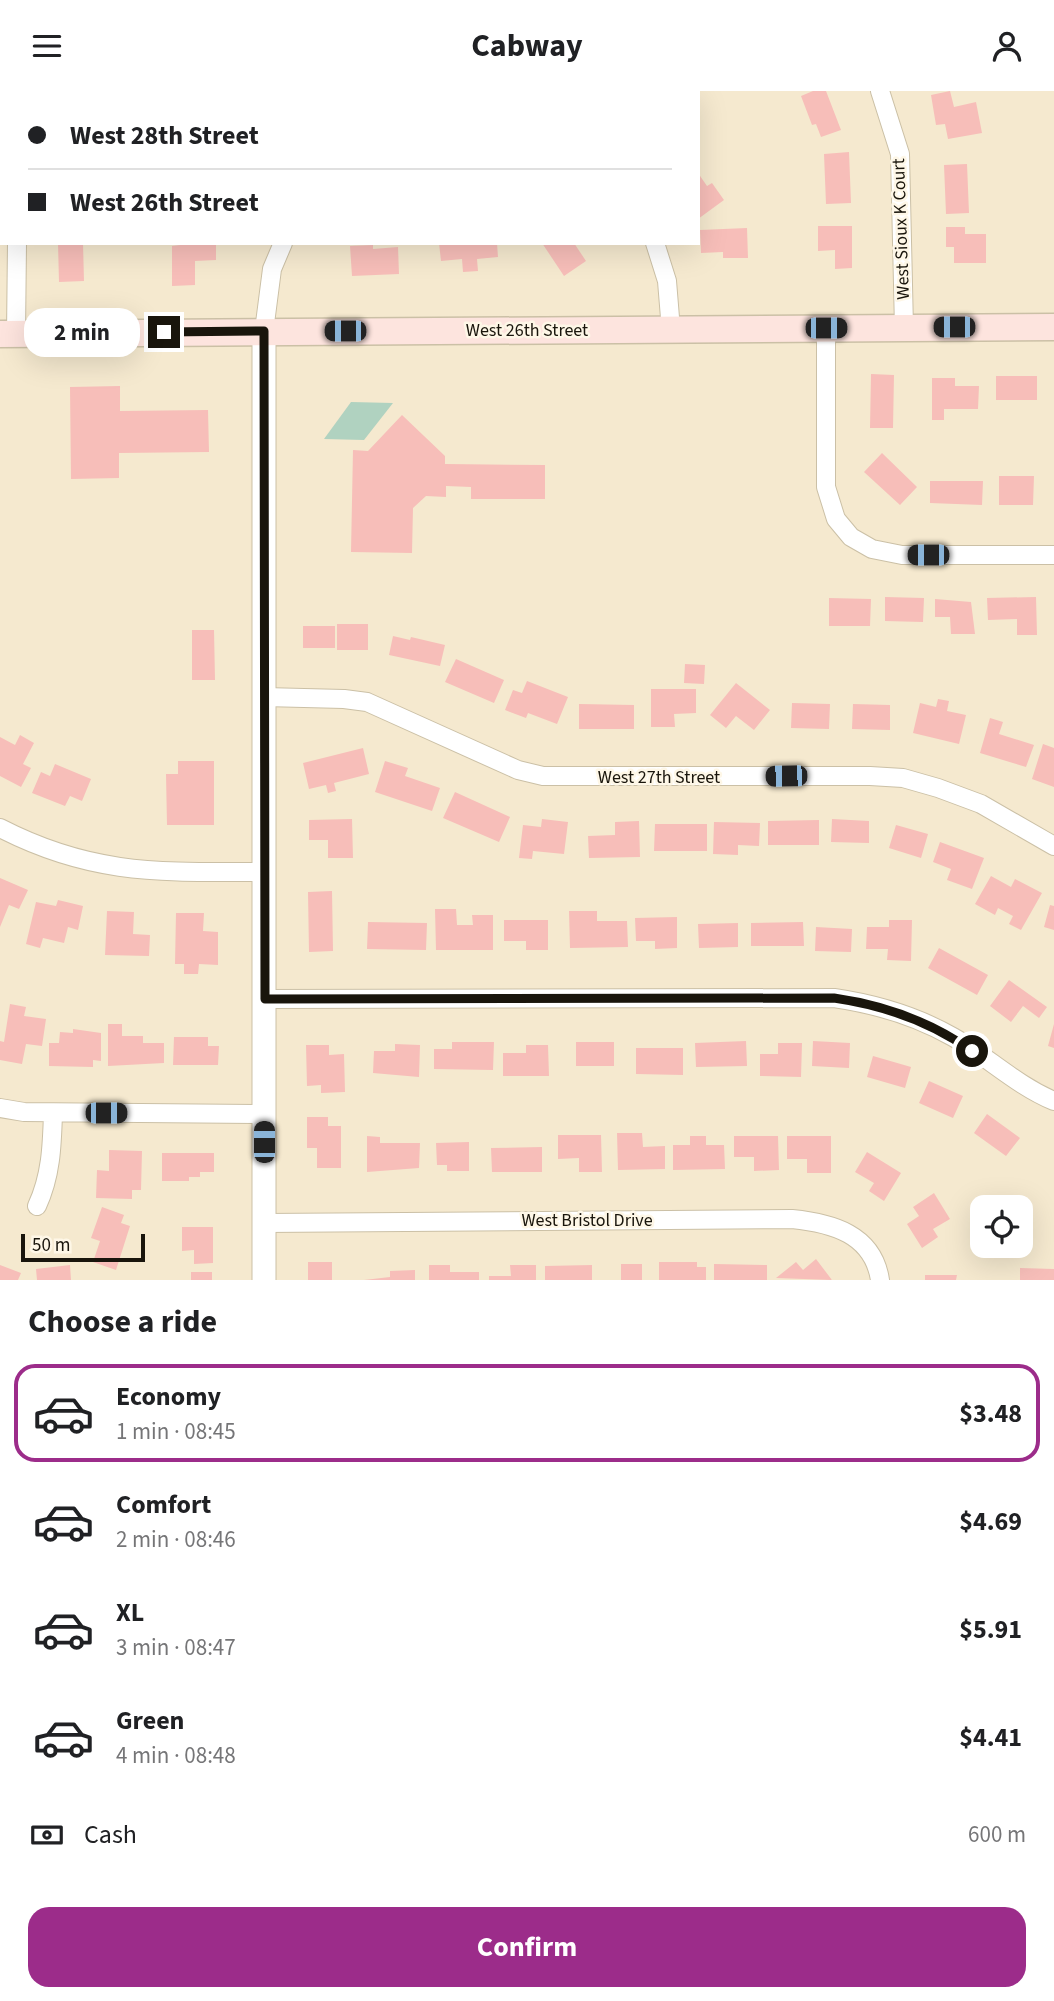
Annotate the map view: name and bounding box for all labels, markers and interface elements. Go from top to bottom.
text: Cabway [471,23,583,69]
icon: menu [28,27,66,65]
icon: person [988,27,1026,65]
text: West 28th Street [70,117,259,154]
street label: West Sioux K Court [886,158,916,300]
text: West 26th Street [70,184,259,221]
callout: 2 min [24,307,140,357]
text: 2 min [54,316,110,349]
route end [148,316,180,348]
car [934,317,976,338]
street label: West 26th Street [466,318,588,343]
car [806,318,848,339]
car [325,321,367,342]
car [908,545,950,566]
street label: West 27th Street [598,765,720,790]
car [765,765,808,787]
route start [956,1035,988,1067]
car [86,1103,128,1124]
car [254,1121,275,1163]
map controls [970,1195,1033,1258]
button: locate [970,1195,1033,1258]
street label: West Bristol Drive [521,1208,653,1233]
scale bar [21,1231,145,1263]
text: 50 m [32,1232,70,1259]
text: Choose a ride [28,1299,217,1345]
text: Economy [116,1378,221,1415]
icon: car [32,1382,95,1445]
text: $3.48 [959,1395,1022,1432]
text: 1 min · 08:45 [116,1415,236,1448]
text: Comfort [116,1486,211,1523]
icon: car [32,1490,95,1553]
text: $4.69 [959,1503,1022,1540]
text: 2 min · 08:46 [116,1523,236,1556]
text: XL [116,1594,144,1631]
icon: car [32,1598,95,1661]
text: $5.91 [959,1611,1022,1648]
text: 3 min · 08:47 [116,1631,236,1664]
text: Green [116,1702,184,1739]
icon: car [32,1706,95,1769]
text: $4.41 [959,1719,1022,1756]
text: 4 min · 08:48 [116,1739,236,1772]
icon: cash [28,1816,66,1854]
text: Cash [84,1816,137,1853]
text: 600 m [968,1818,1026,1851]
button: Confirm [28,1907,1026,1987]

